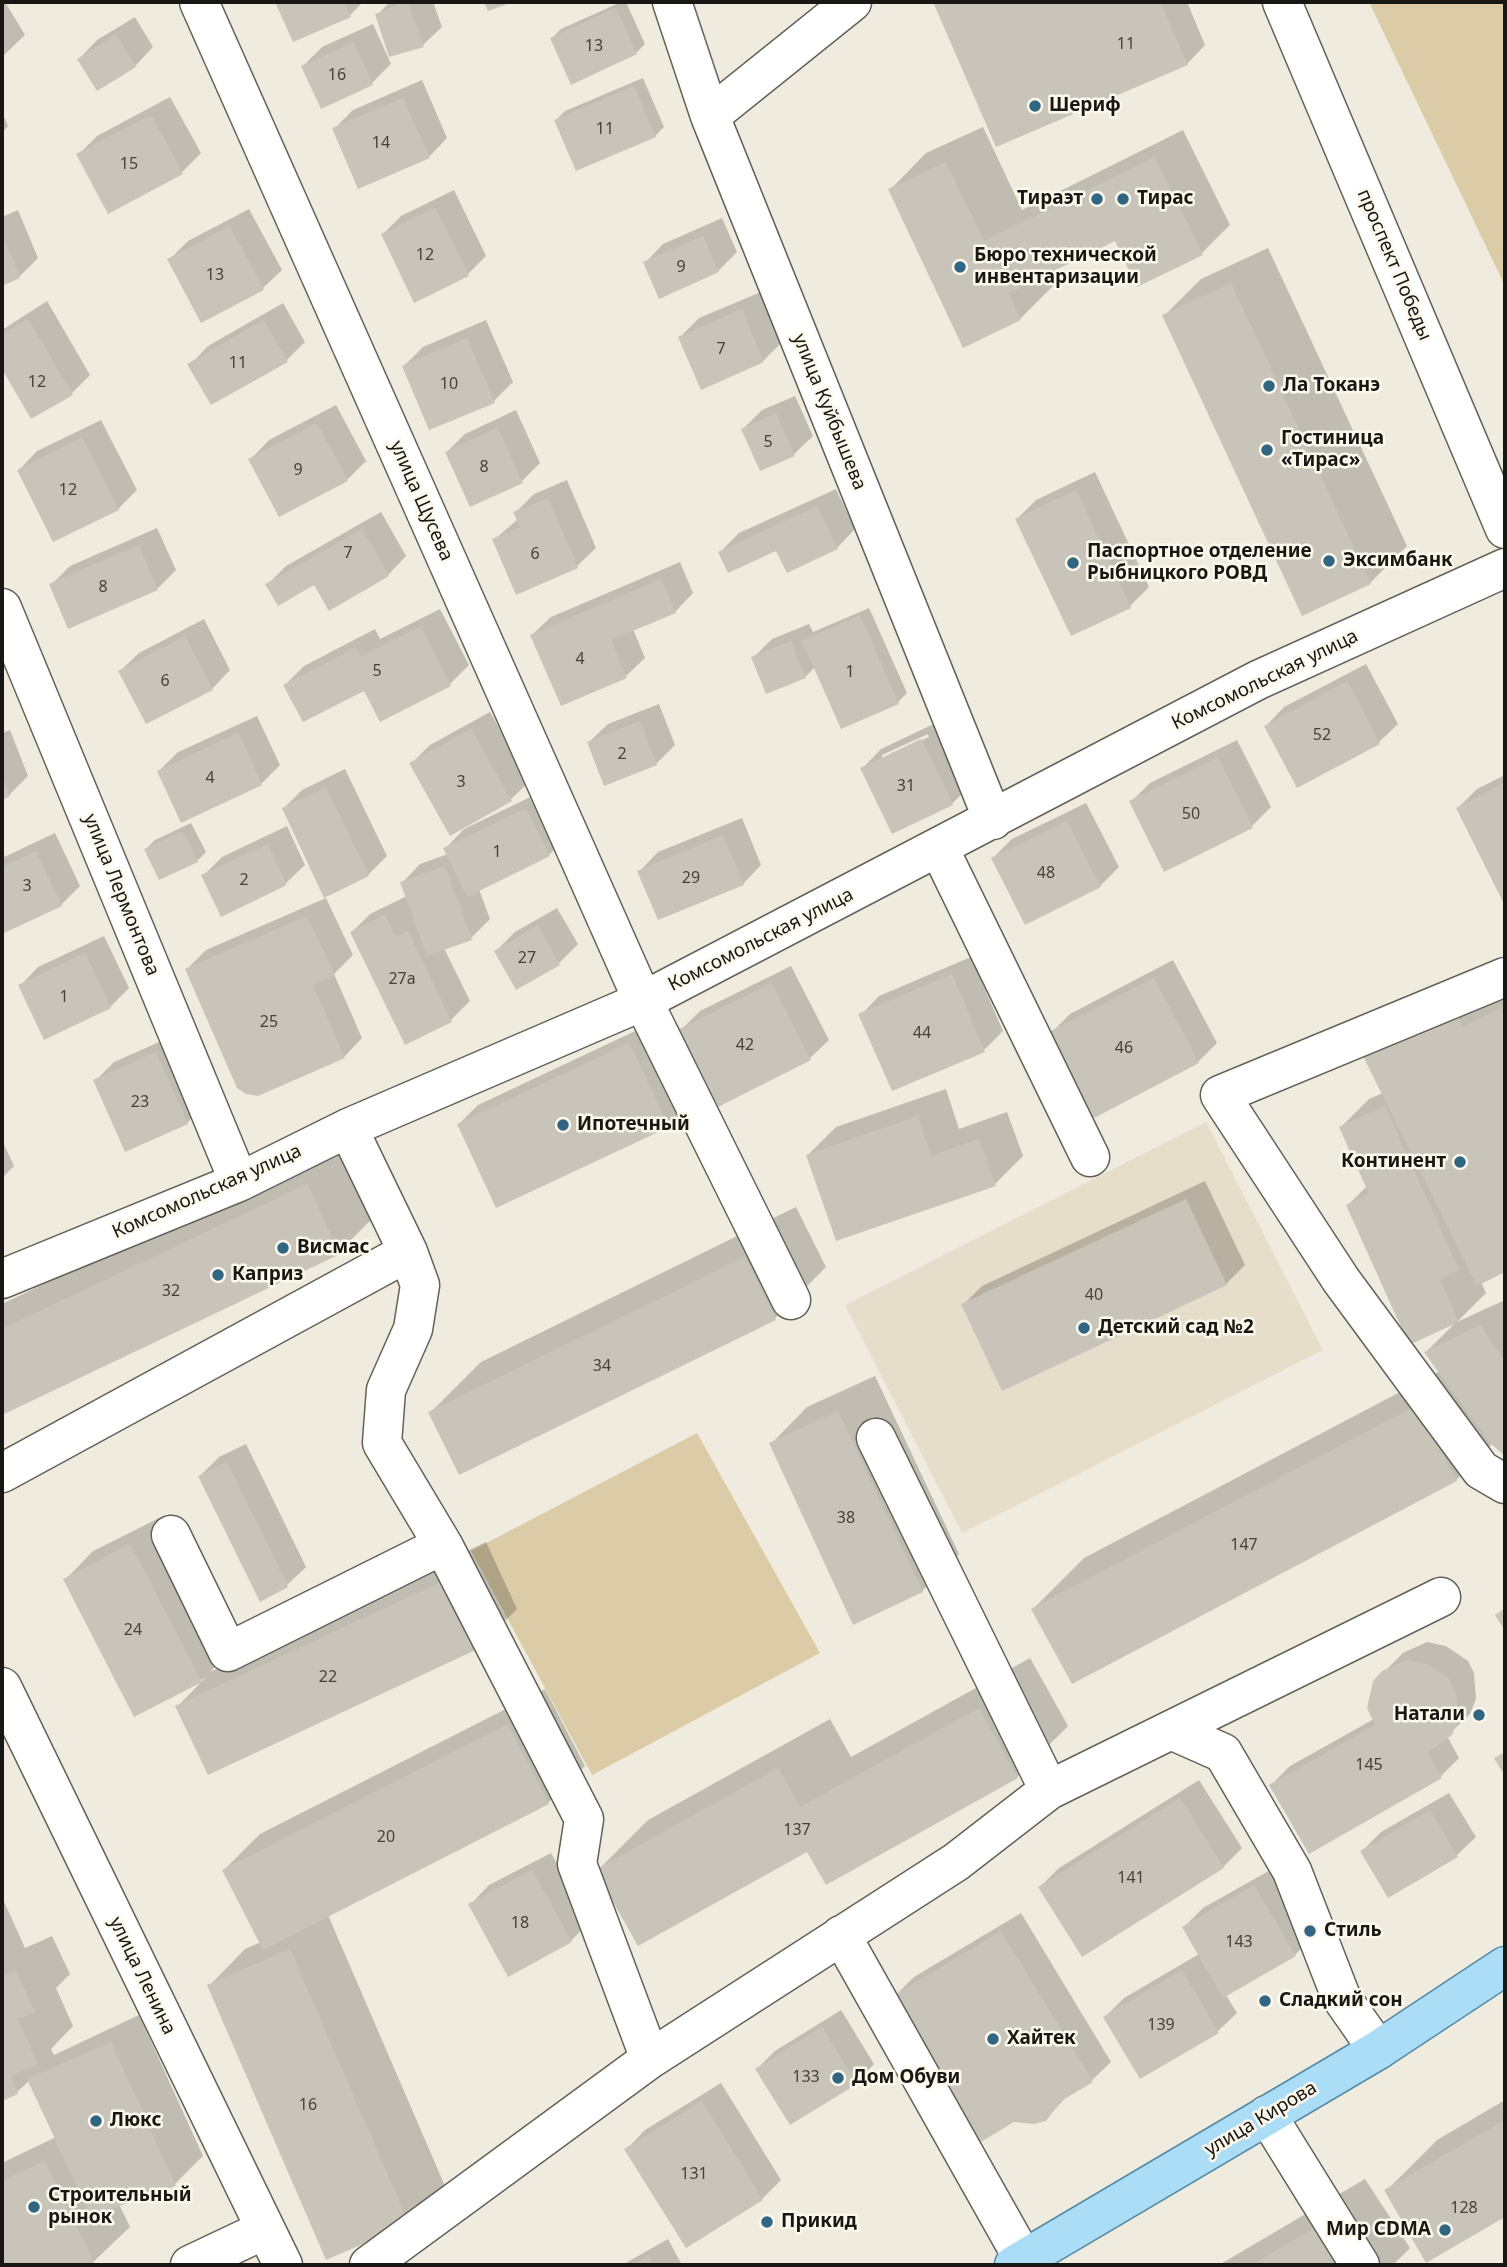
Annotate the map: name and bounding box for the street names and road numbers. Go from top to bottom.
street label: проспект Победы [1352,186,1436,344]
street label: улица Куйбышева [787,331,871,493]
street label: улица Щусева [384,437,458,565]
street label: Комсомольская улица [1168,625,1362,735]
street label: улица Лермонтова [78,811,164,979]
street label: Комсомольская улица [665,883,857,997]
street label: Комсомольская улица [109,1140,305,1244]
street label: улица Ленина [104,1913,180,2039]
street label: улица Кирова [1201,2077,1321,2161]

